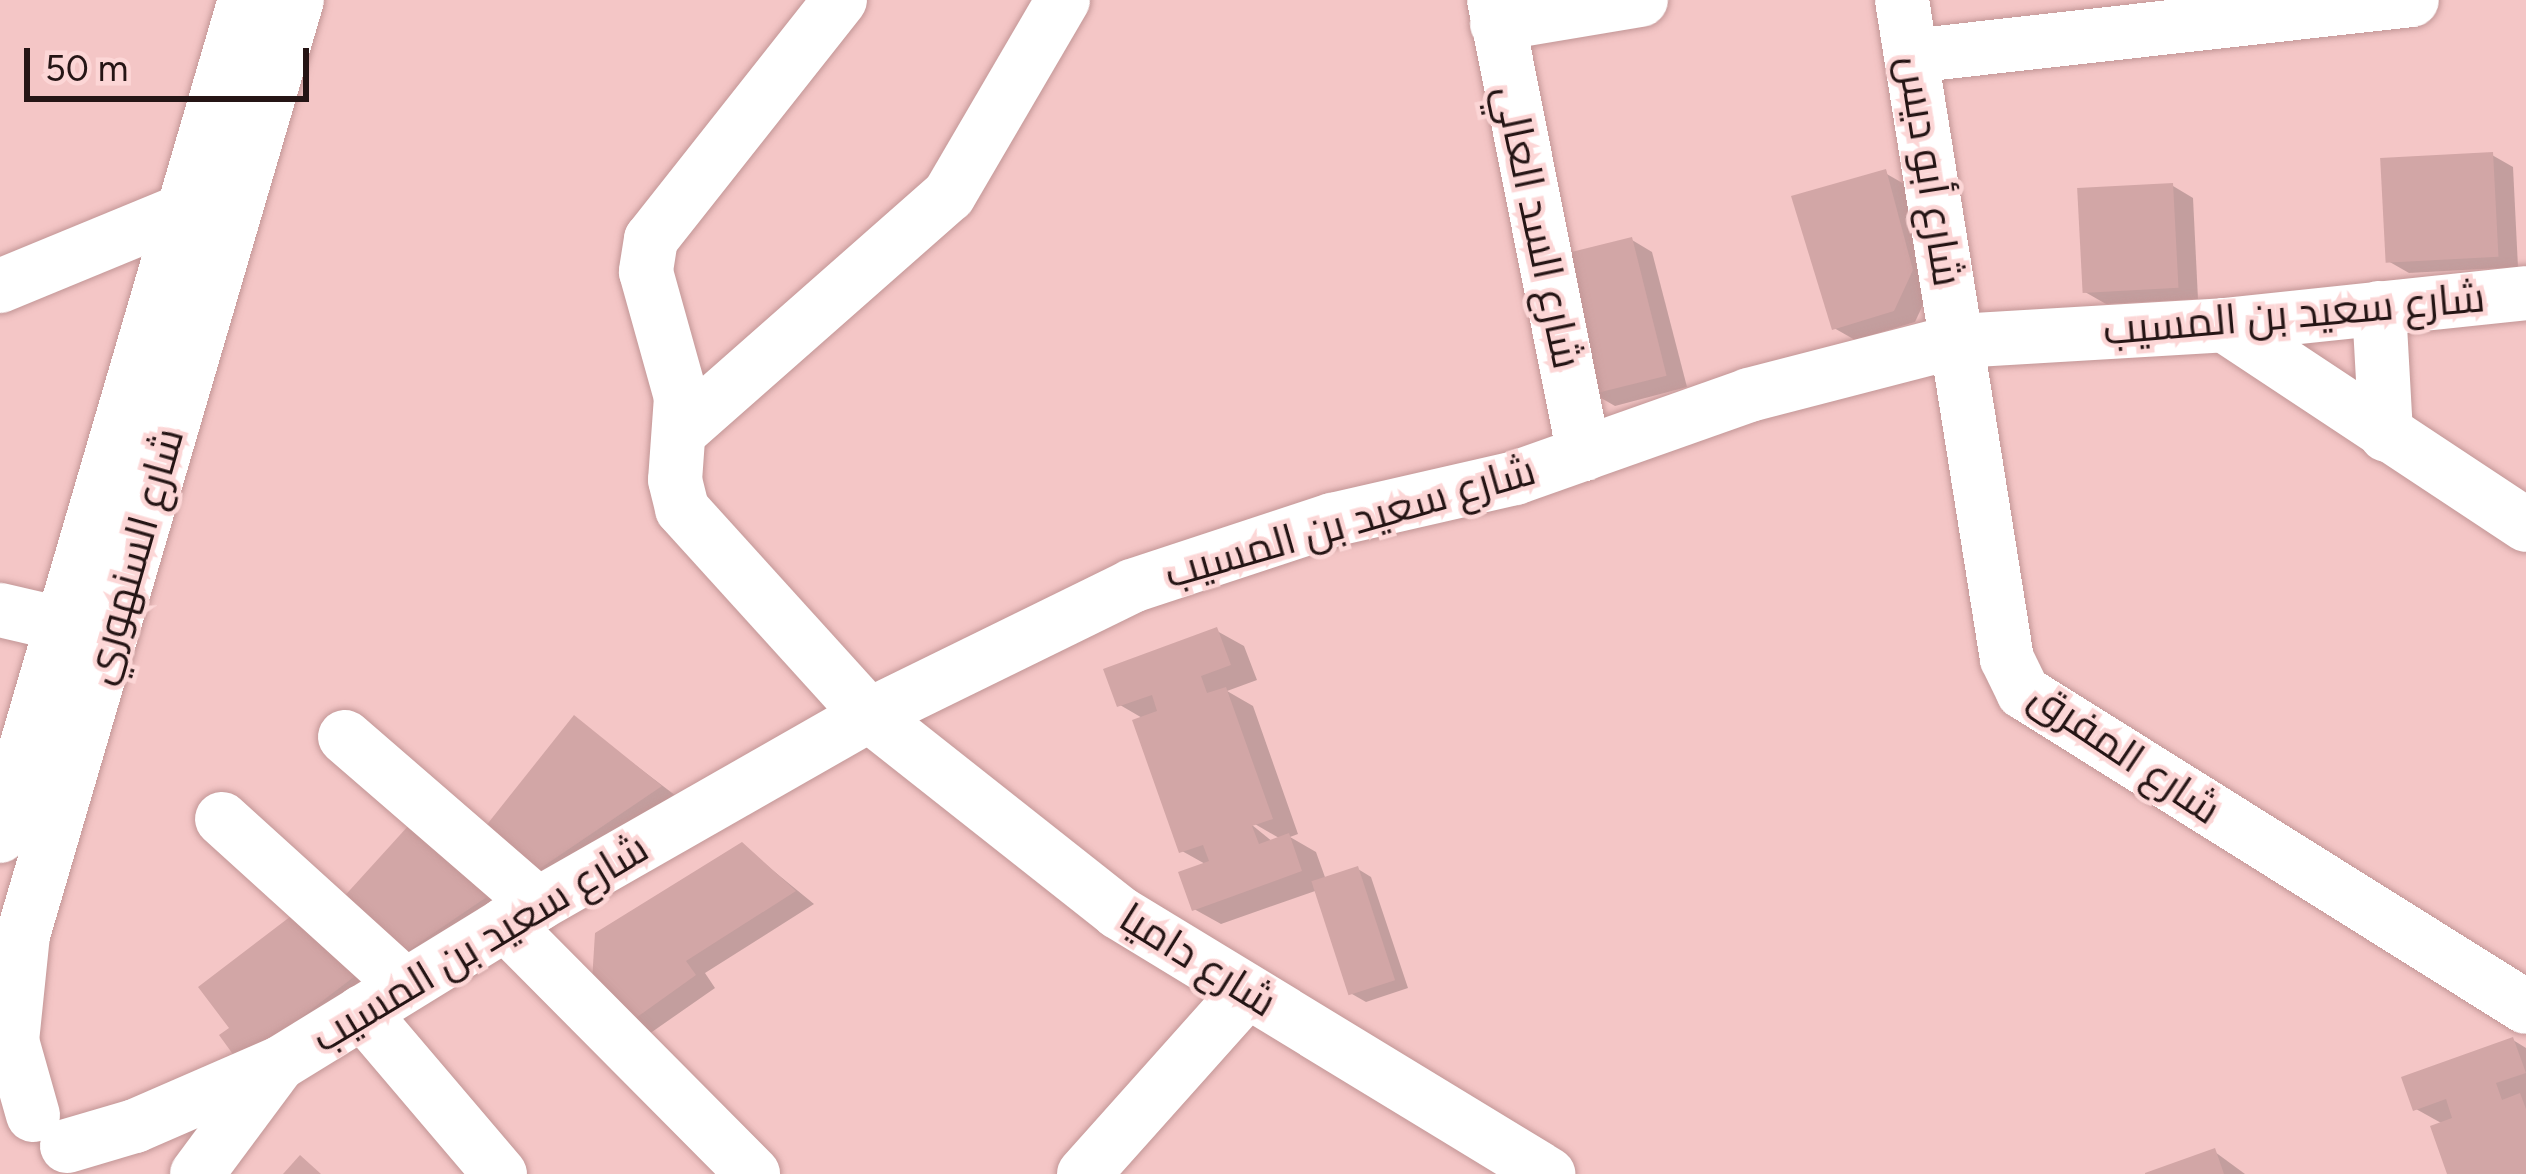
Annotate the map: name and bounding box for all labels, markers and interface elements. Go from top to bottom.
scale bar [30,24,315,98]
text: 50 m [45,47,128,90]
street label: شارع أبو ديس [1887,52,1973,290]
street label: شارع السد العالي [1483,81,1593,373]
street label: شارع سعيد بن المسيب [2101,272,2487,356]
street label: شارع السنهوري [73,422,195,690]
street label: شارع سعيد بن المسيب [1159,445,1541,599]
street label: شارع المفرق [2020,671,2230,835]
street label: شارع سعيد بن المسيب [303,823,657,1063]
street label: شارع داميا [1110,892,1286,1028]

